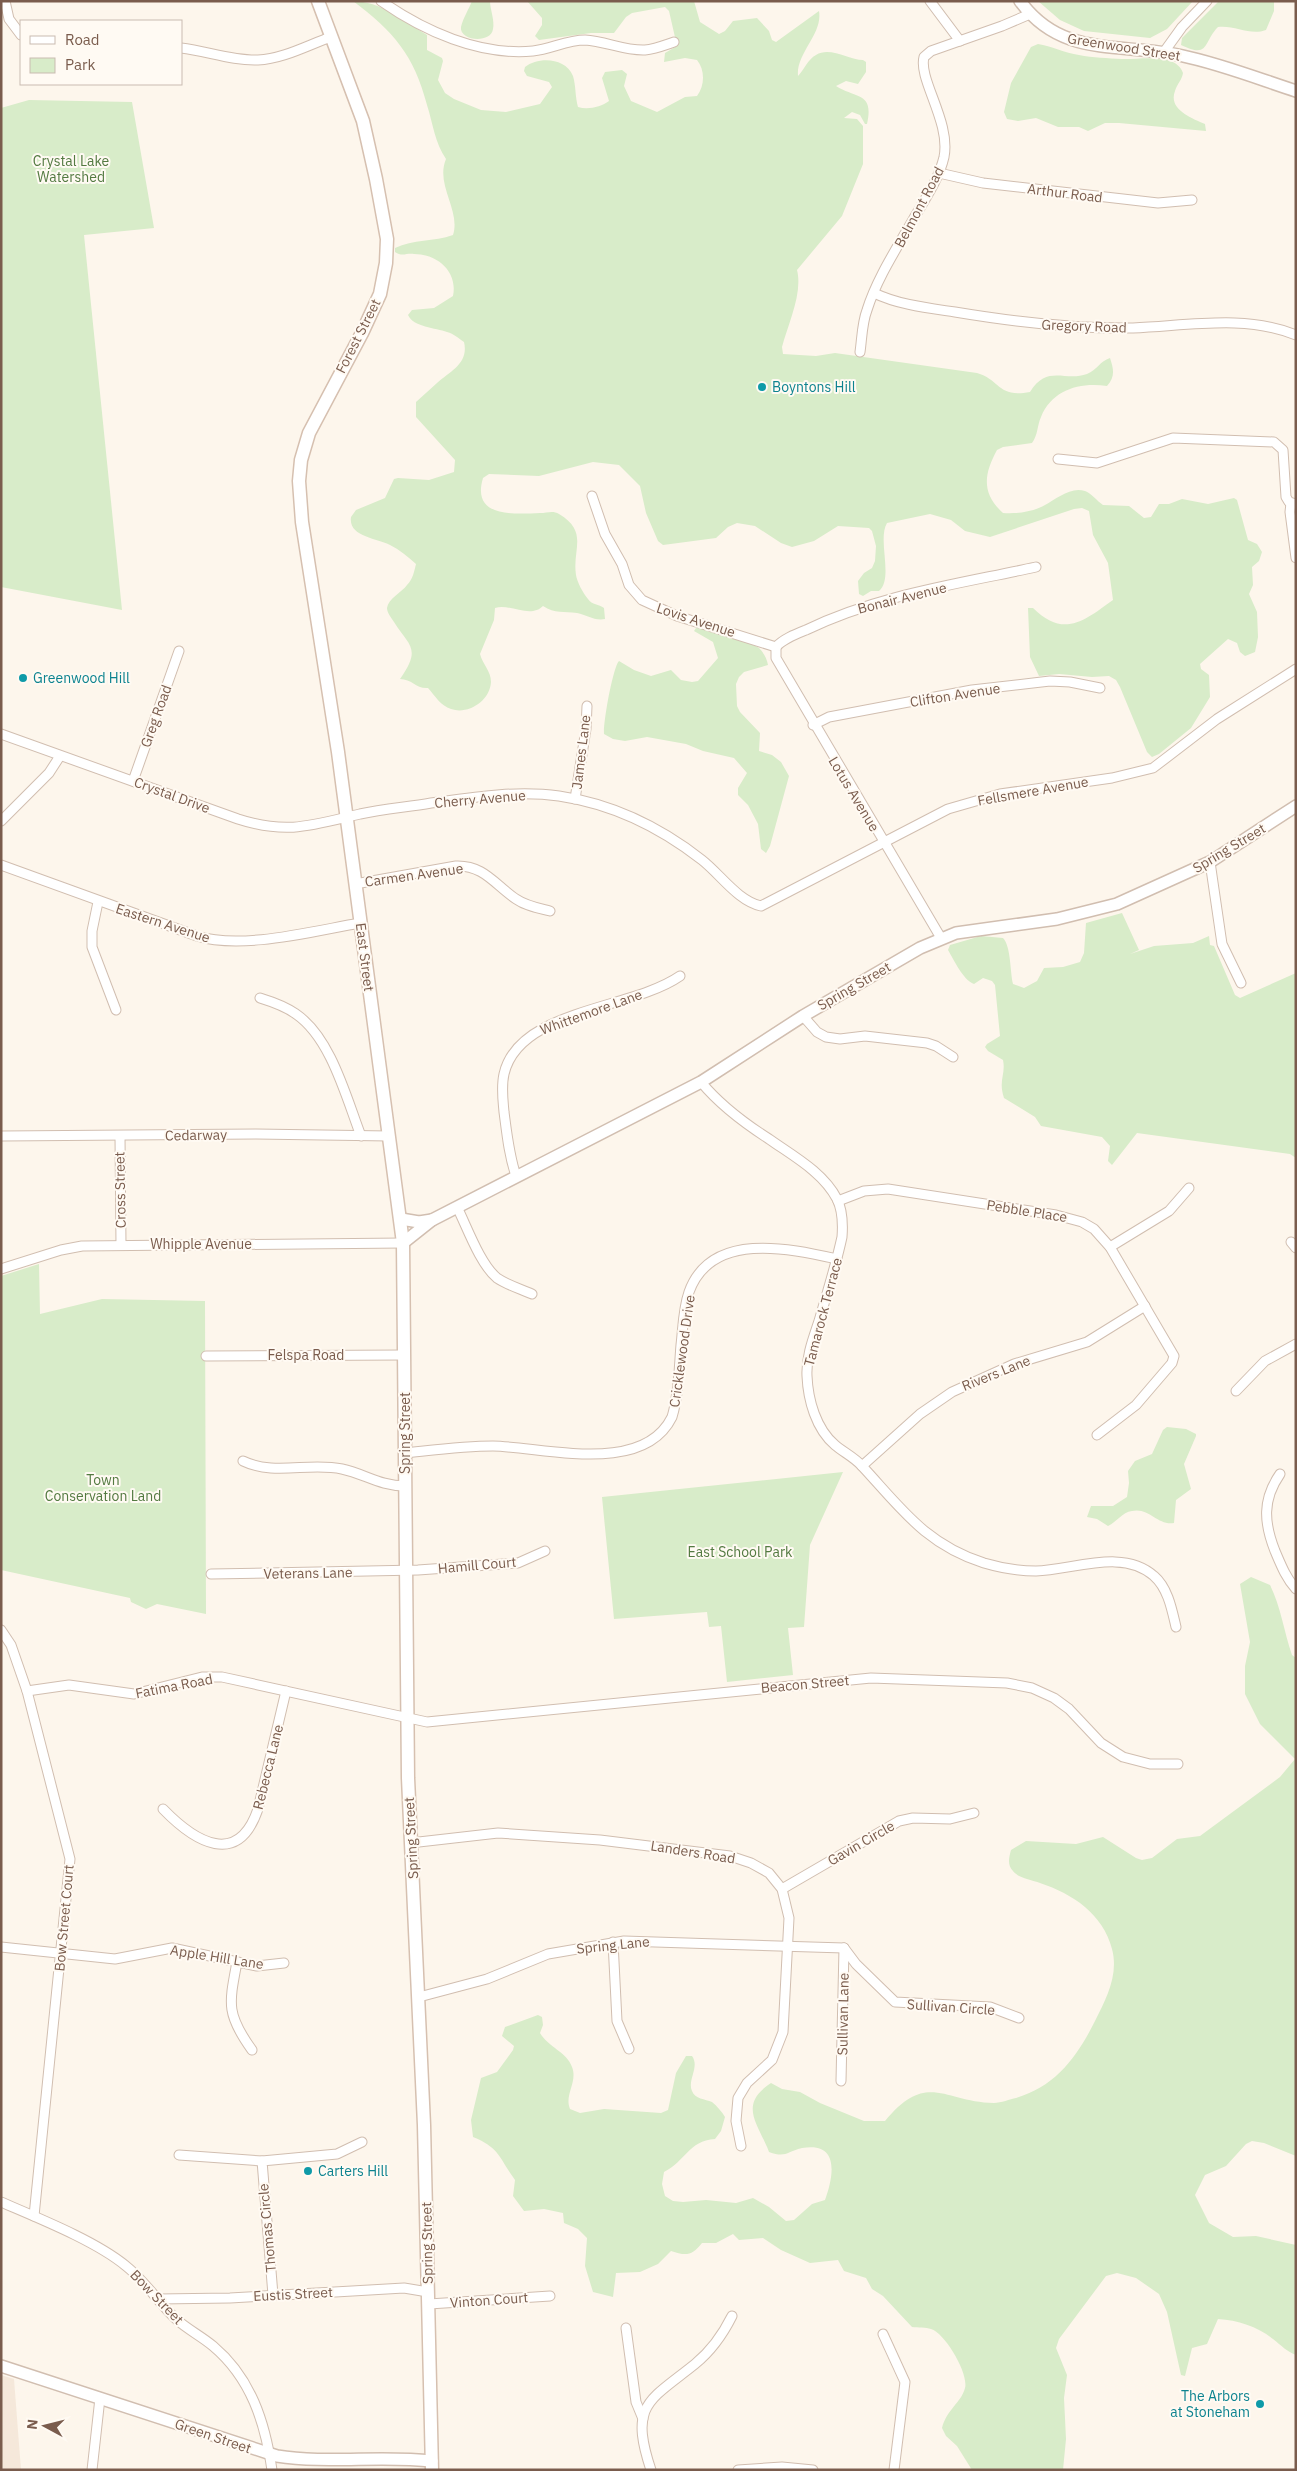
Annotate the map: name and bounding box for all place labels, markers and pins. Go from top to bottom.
place label: Boyntons Hill [772,378,856,396]
marker: Boyntons Hill [756,381,768,393]
place label: Greenwood Hill [33,669,130,687]
marker: Greenwood Hill [17,672,29,684]
place label: Carters Hill [318,2162,388,2180]
marker: Carters Hill [302,2165,314,2177]
place label: The Arbors at Stoneham [1170,2387,1250,2421]
marker: The Arbors at Stoneham [1254,2398,1266,2410]

